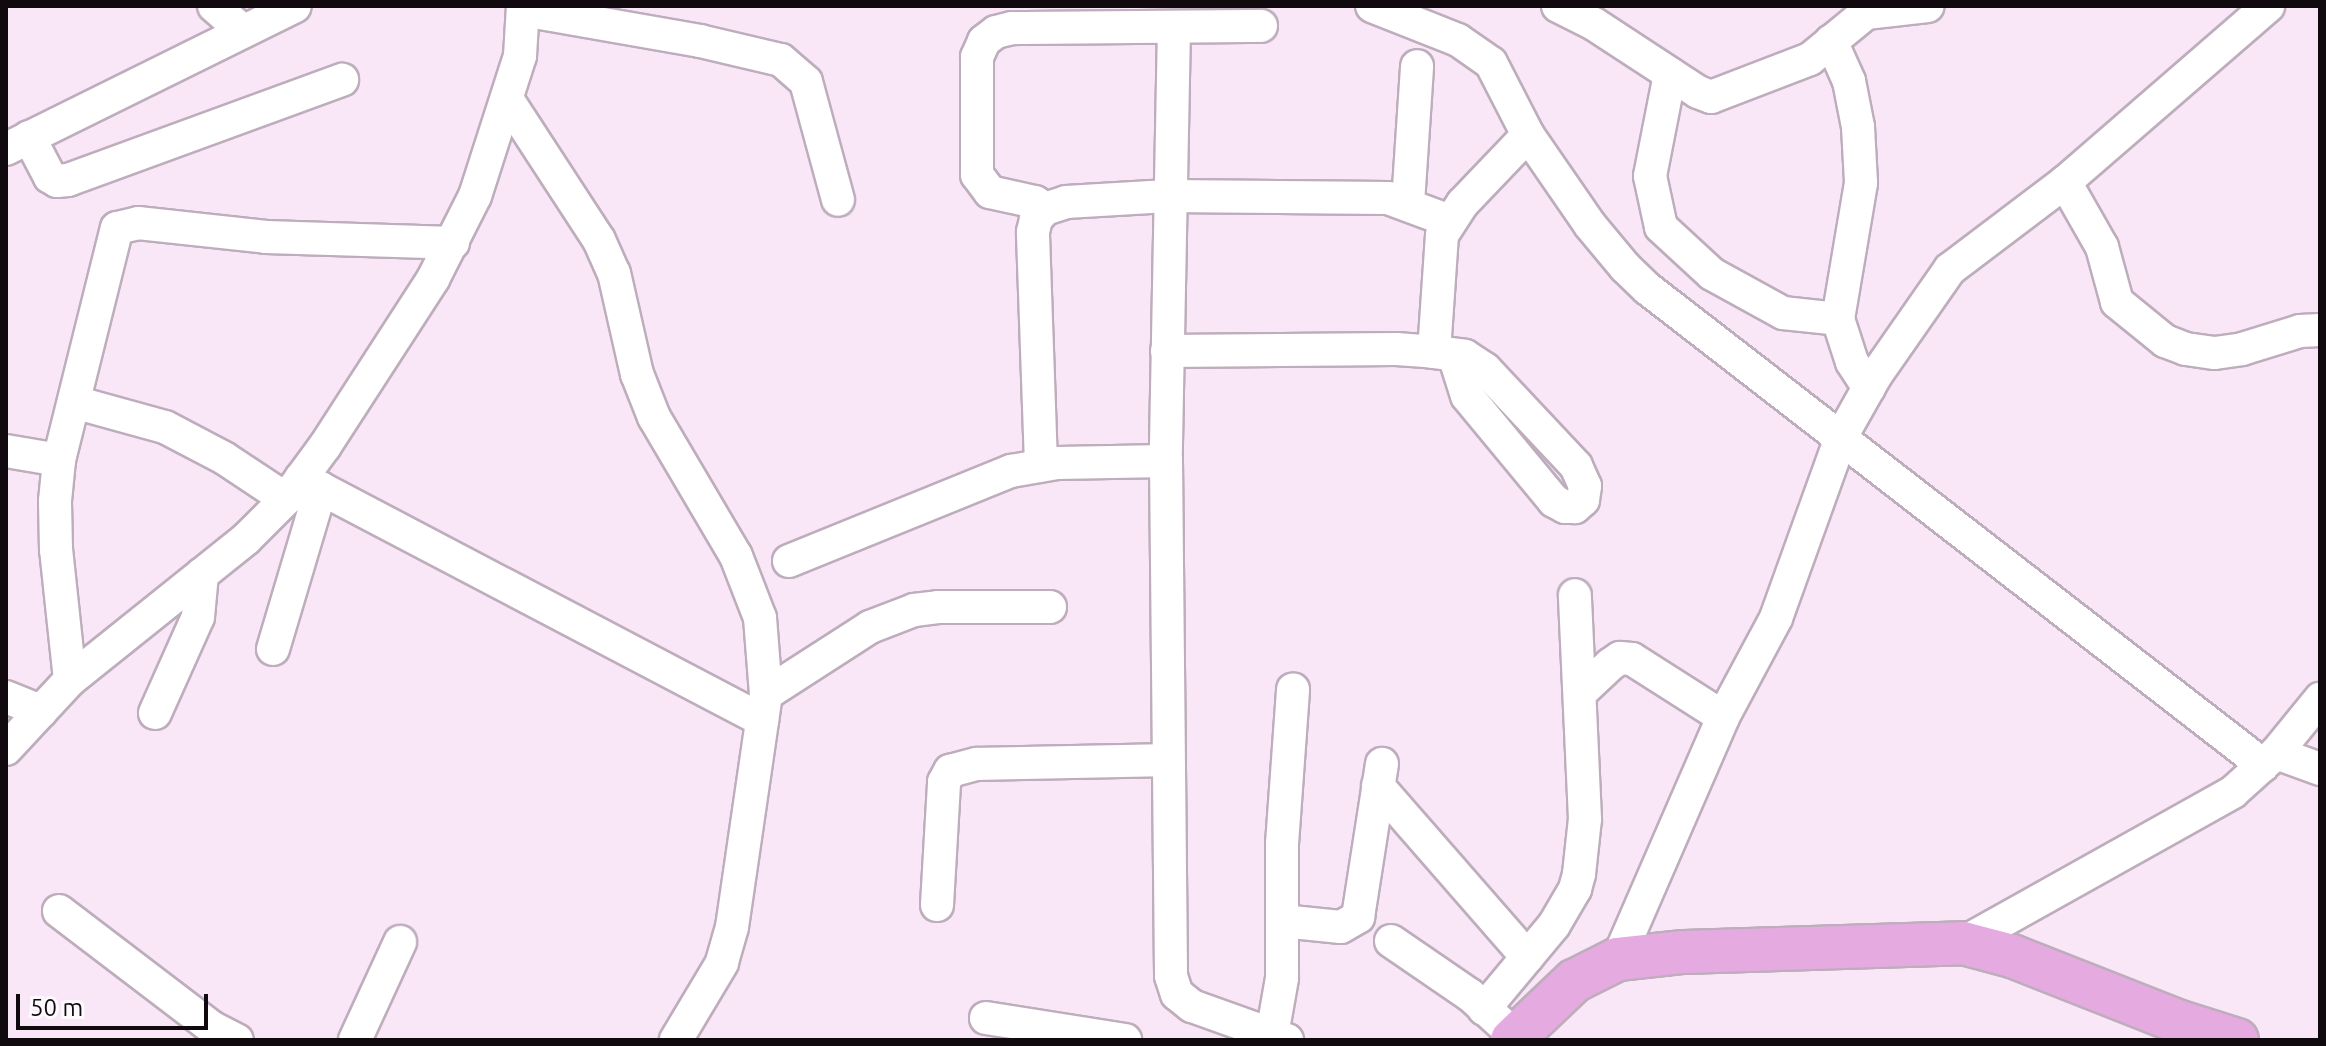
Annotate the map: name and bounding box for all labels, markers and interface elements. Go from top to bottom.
scale bar [20,978,212,1028]
text: 50 m [30,994,83,1021]

